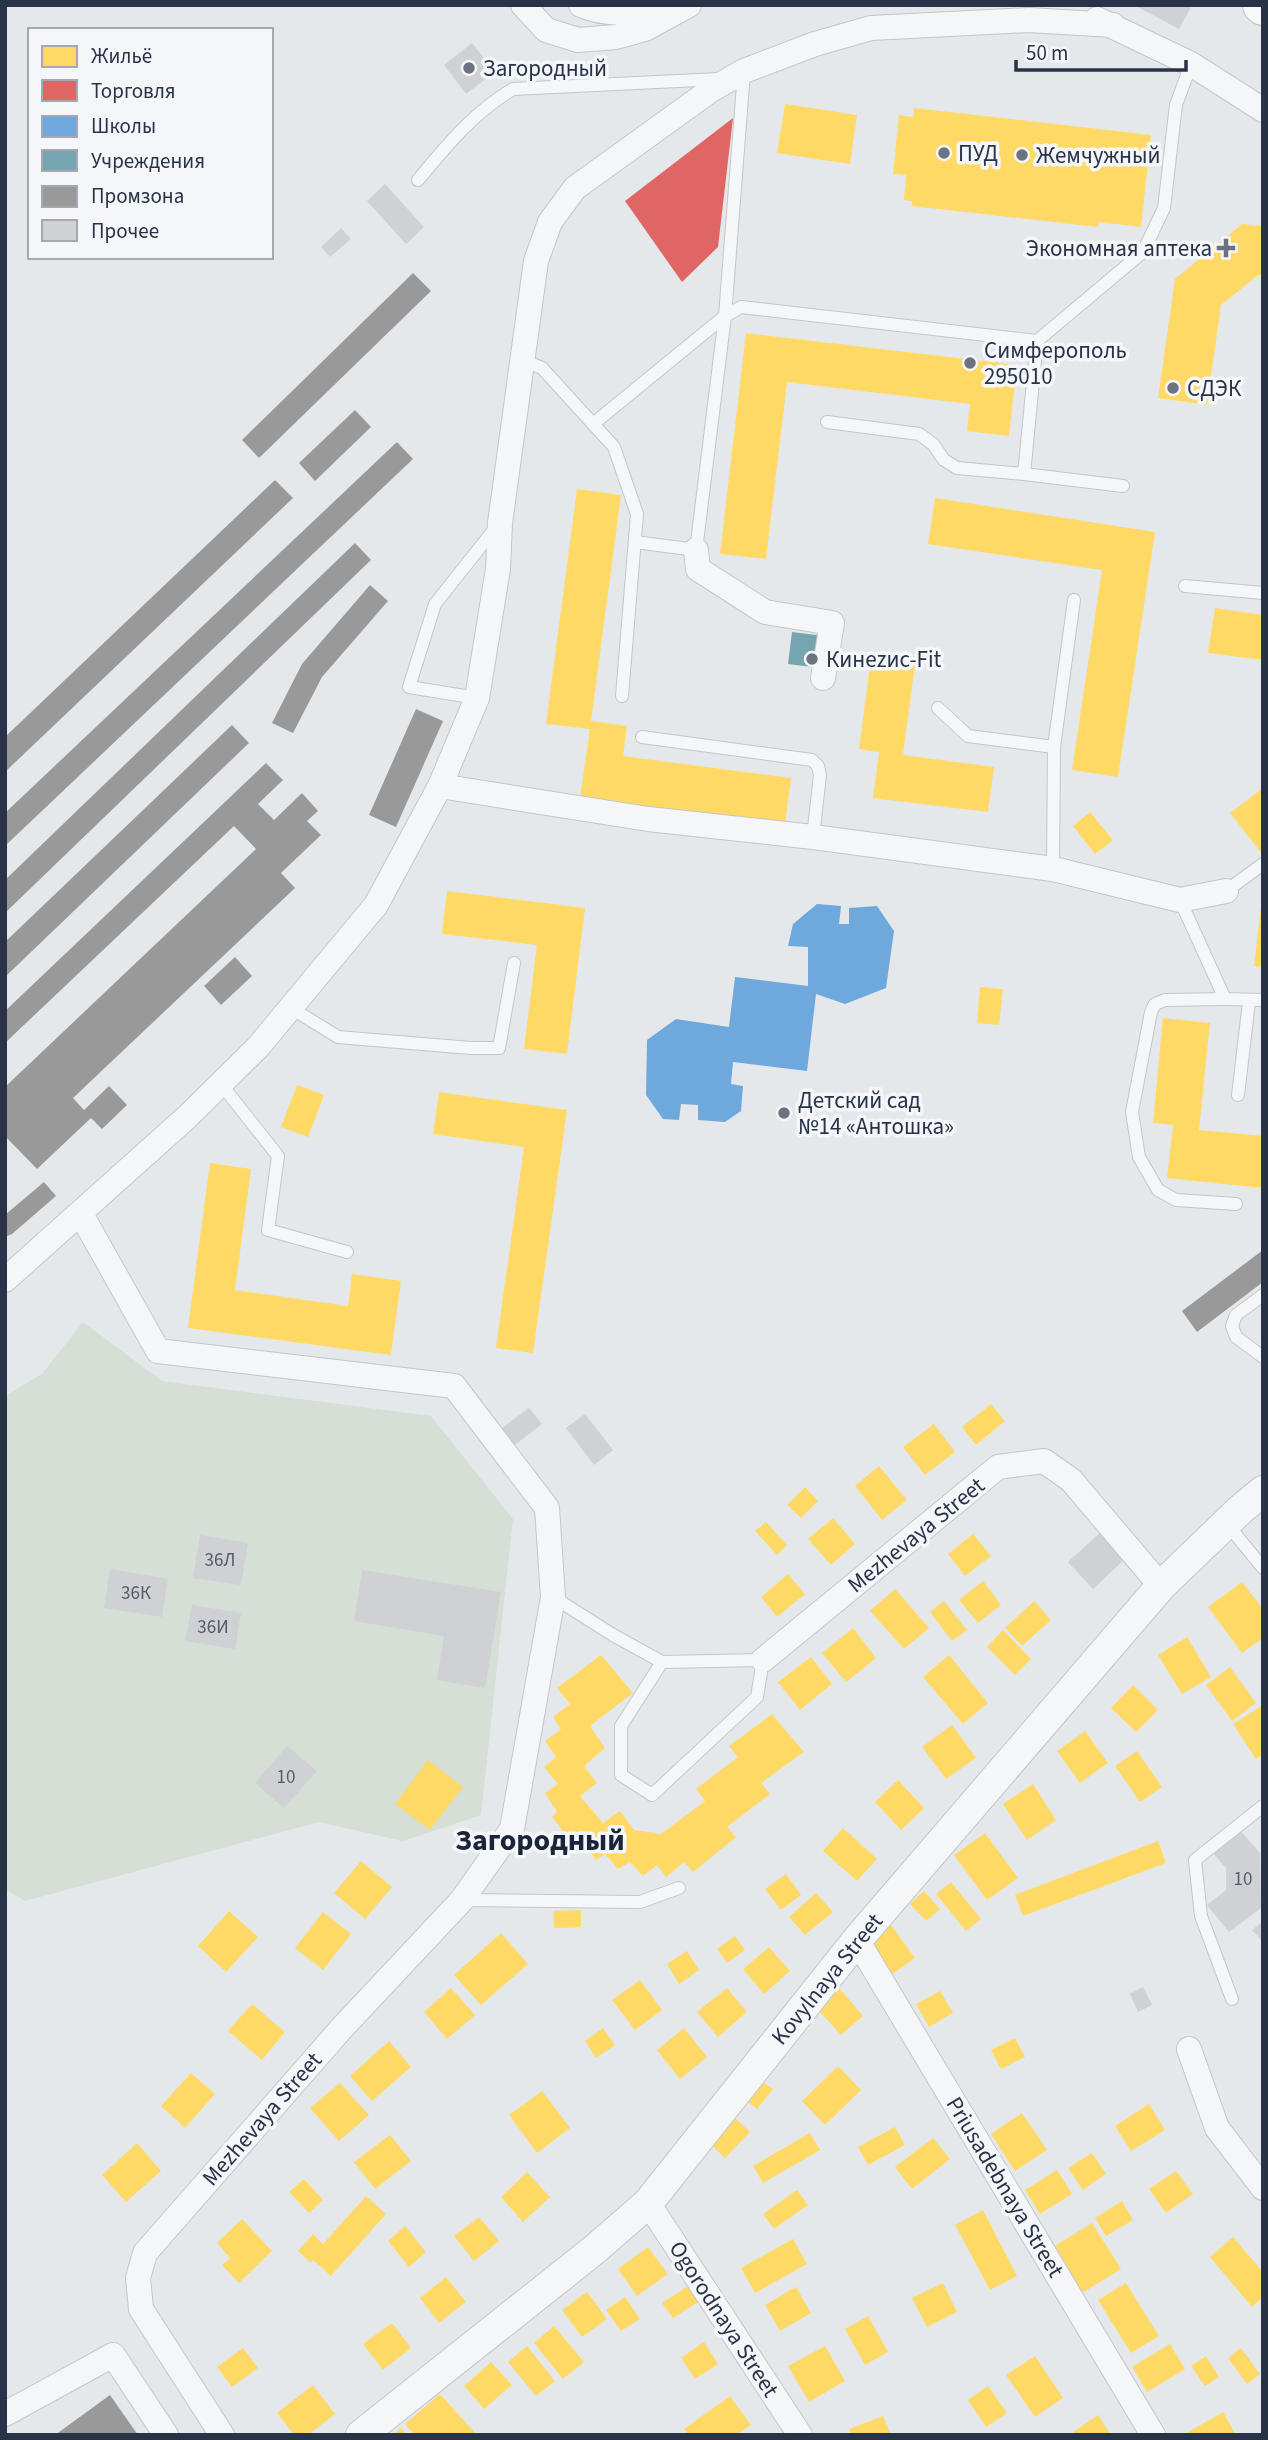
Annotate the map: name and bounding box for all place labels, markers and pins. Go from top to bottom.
place label: Загородный [483,52,607,85]
marker: Загородный [461,60,477,76]
place label: ПУД [958,137,998,170]
place label: Жемчужный [1036,139,1160,172]
marker: ПУД [936,145,952,161]
marker: Жемчужный [1014,147,1030,163]
place label: Экономная аптека [1026,232,1212,265]
marker: Экономная аптека [1218,240,1234,256]
place label: Симферополь 295010 [984,334,1127,393]
marker: Симферополь 295010 [962,355,978,371]
place label: СДЭК [1187,372,1242,405]
marker: СДЭК [1165,380,1181,396]
place label: Кинеzис-Fit [826,643,942,676]
marker: Кинеzис-Fit [804,651,820,667]
place label: Детский сад №14 «Антошка» [798,1084,954,1143]
marker: Детский сад №14 «Антошка» [776,1105,792,1121]

